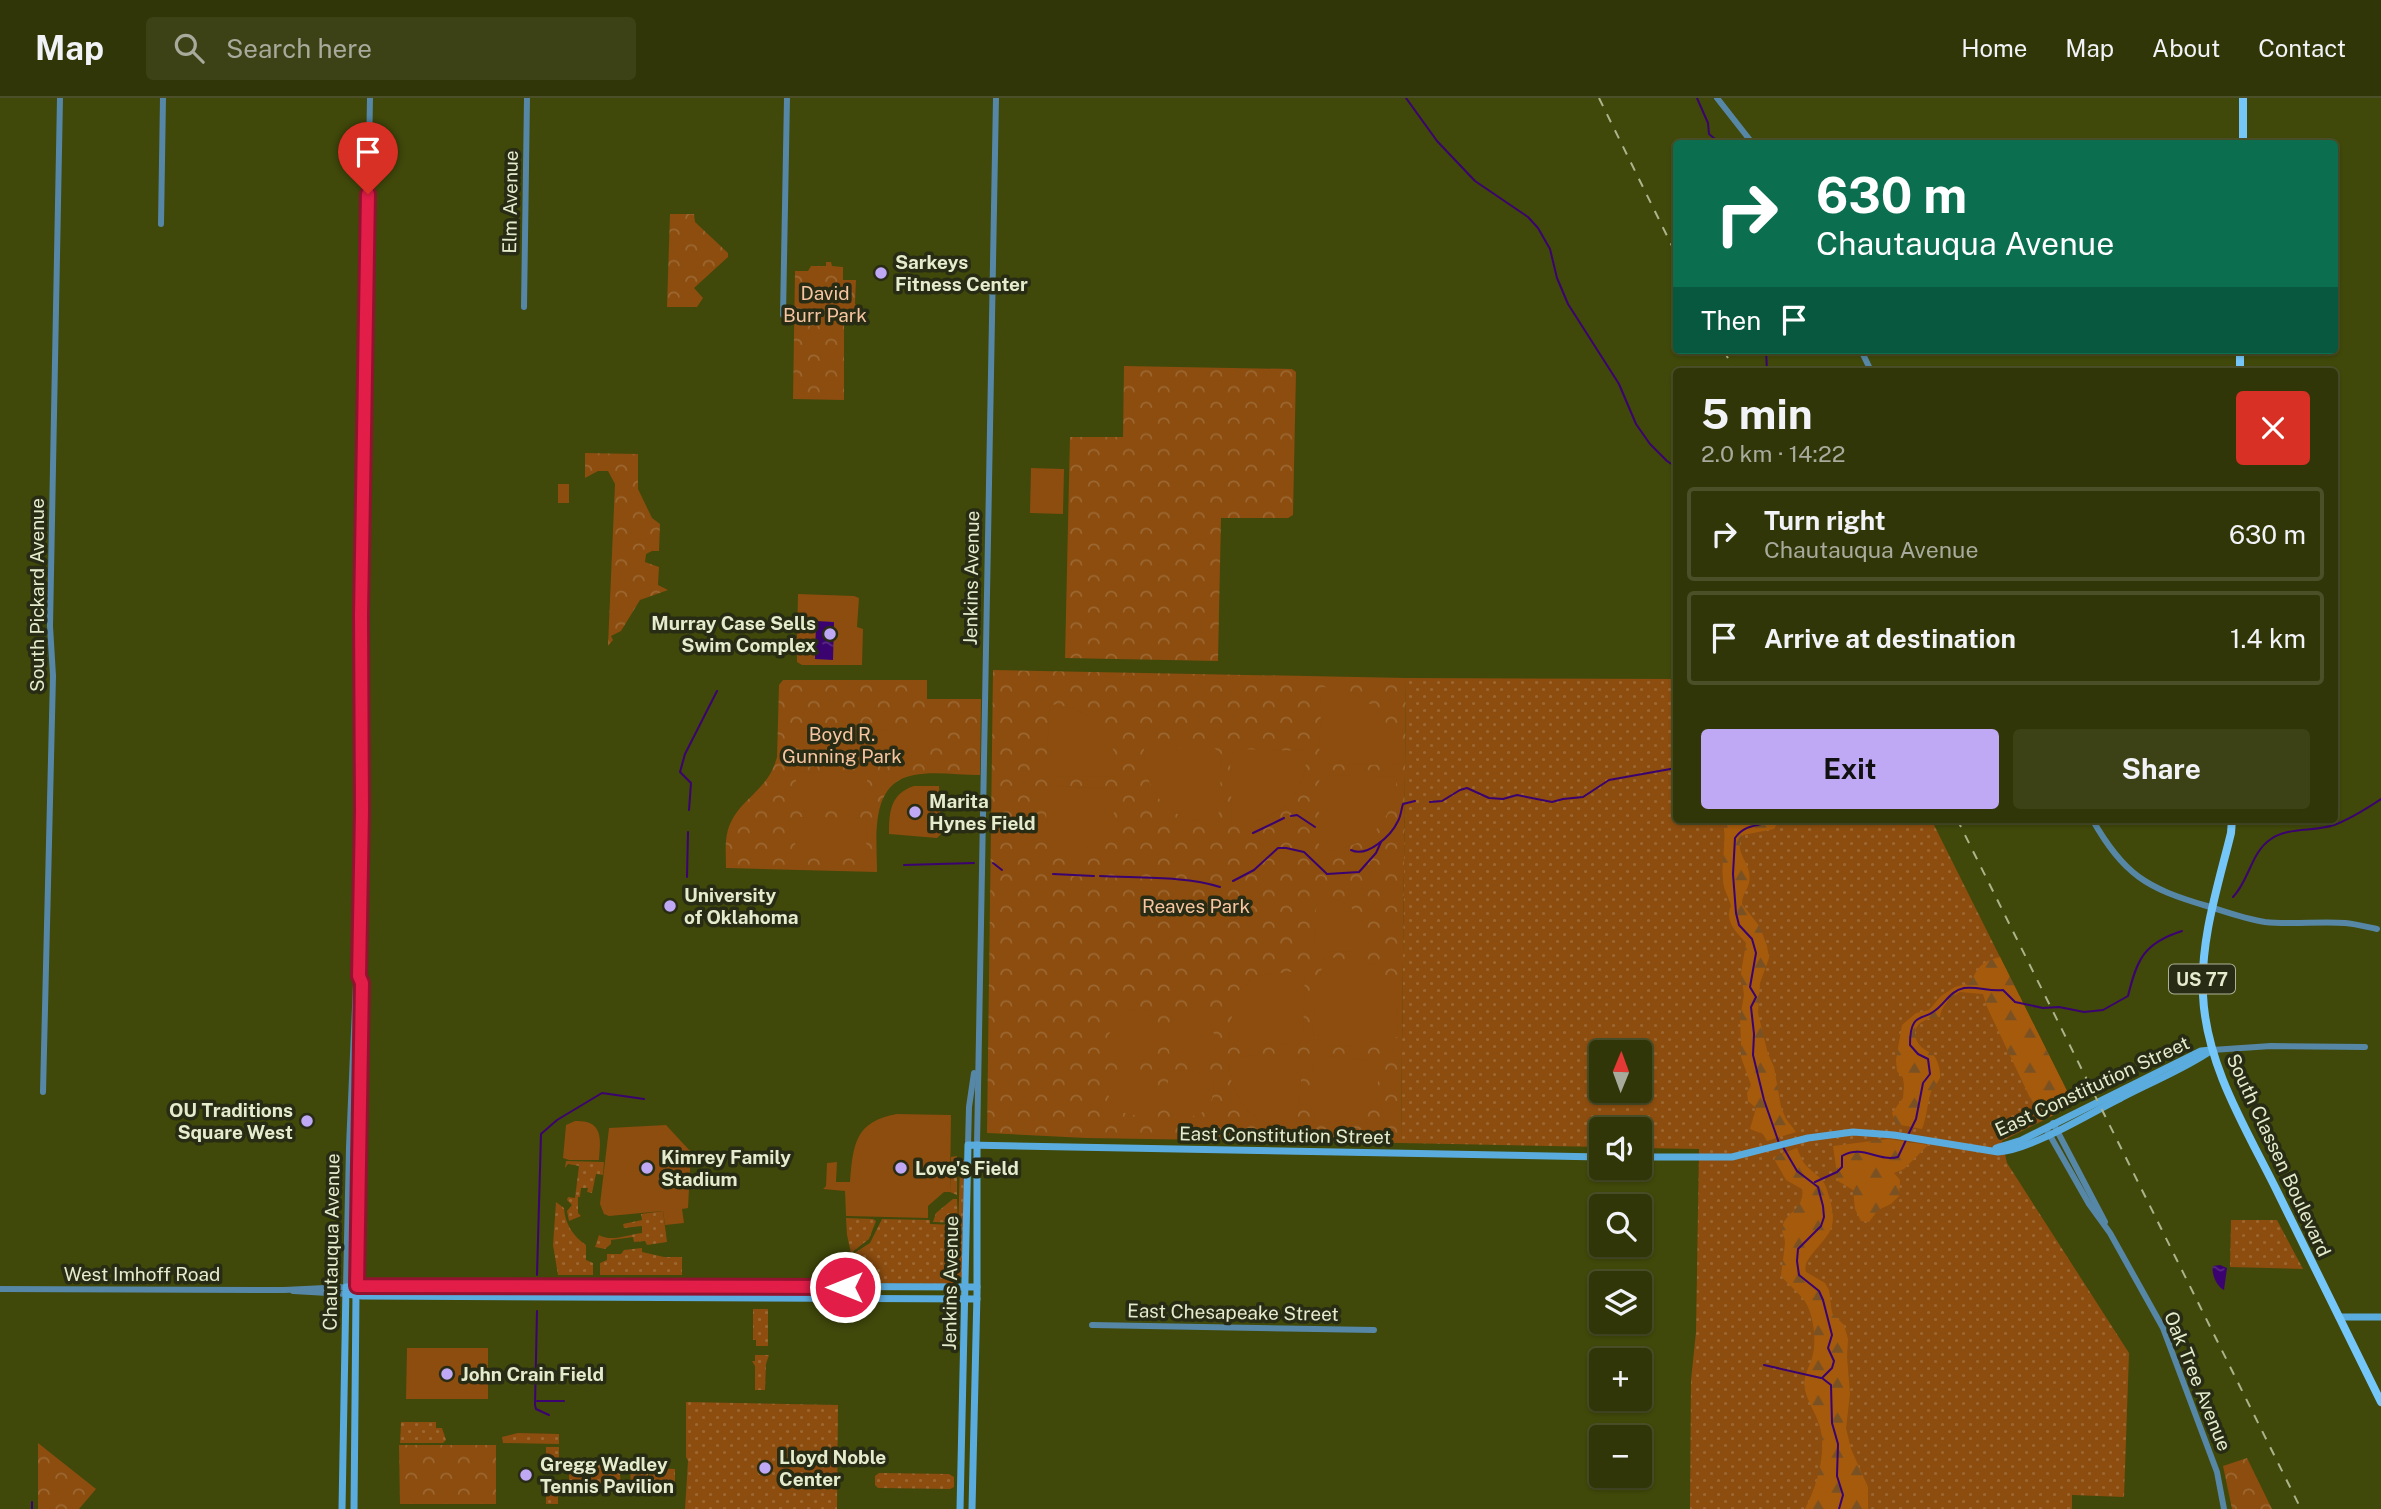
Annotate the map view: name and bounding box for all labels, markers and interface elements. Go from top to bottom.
search box [146,17,636,80]
text: Map [35,29,104,67]
icon: search [170,29,208,67]
text: Search here [226,33,372,64]
text: Home [1961,34,2027,62]
text: Map [2065,34,2114,62]
text: About [2152,34,2220,62]
text: Contact [2258,34,2346,62]
pin [338,122,398,194]
icon: arrive [349,133,387,171]
street label: Elm Avenue [498,150,522,254]
text: 630 m [1816,166,1967,224]
icon: right [1701,168,1792,259]
text: Chautauqua Avenue [1816,225,2114,262]
place label: Sarkeys Fitness Center [895,251,1028,295]
marker: Sarkeys Fitness Center [873,265,889,281]
park label: David Burr Park [783,282,867,326]
icon: arrive [1775,301,1813,339]
text: Then [1701,305,1761,336]
text: 5 min [1701,389,1813,438]
button: close [2236,391,2310,465]
text: 2.0 km · 14:22 [1701,440,1846,467]
street label: South Pickard Avenue [26,498,48,692]
text: Turn right [1764,505,1886,536]
street label: Jenkins Avenue [959,510,983,646]
icon: right [1705,515,1743,553]
text: 630 m [2229,519,2306,550]
text: Chautauqua Avenue [1764,536,1978,563]
place label: Murray Case Sells Swim Complex [651,612,816,656]
icon: arrive [1705,619,1743,657]
text: Arrive at destination [1764,623,2016,654]
text: 1.4 km [2230,623,2306,654]
marker: Murray Case Sells Swim Complex [822,626,838,642]
park label: Boyd R. Gunning Park [782,723,902,767]
button: Exit [1701,729,1999,809]
button: Share [2013,729,2310,809]
place label: Marita Hynes Field [929,790,1036,834]
marker: Marita Hynes Field [907,804,923,820]
place label: University of Oklahoma [684,884,799,928]
park label: Reaves Park [1142,895,1250,917]
marker: University of Oklahoma [662,898,678,914]
road number: US 77 [2169,964,2235,994]
street label: East Constitution Street [1991,1031,2193,1141]
north arrow [1589,1040,1652,1102]
map controls [1589,1040,1652,1488]
street label: South Classen Boulevard [2222,1050,2336,1260]
place label: OU Traditions Square West [169,1099,293,1143]
marker: OU Traditions Square West [299,1113,315,1129]
button: sound [1589,1117,1652,1180]
street label: East Constitution Street [1179,1122,1391,1148]
place label: Kimrey Family Stadium [661,1146,791,1190]
street label: Chautauqua Avenue [318,1153,344,1331]
place label: Love's Field [915,1157,1019,1179]
marker: Kimrey Family Stadium [639,1160,655,1176]
marker: Love's Field [893,1160,909,1176]
button: search [1589,1194,1652,1257]
street label: Jenkins Avenue [938,1215,962,1351]
position arrow [808,1250,882,1324]
street label: West Imhoff Road [64,1263,220,1285]
button: layers [1589,1271,1652,1334]
street label: East Chesapeake Street [1127,1299,1339,1325]
street label: Oak Tree Avenue [2160,1308,2236,1454]
button: + [1589,1348,1652,1411]
place label: John Crain Field [461,1363,604,1385]
marker: John Crain Field [439,1366,455,1382]
button: − [1589,1425,1652,1488]
place label: Lloyd Noble Center [779,1446,886,1490]
place label: Gregg Wadley Tennis Pavilion [540,1453,674,1497]
marker: Lloyd Noble Center [757,1460,773,1476]
marker: Gregg Wadley Tennis Pavilion [518,1467,534,1483]

